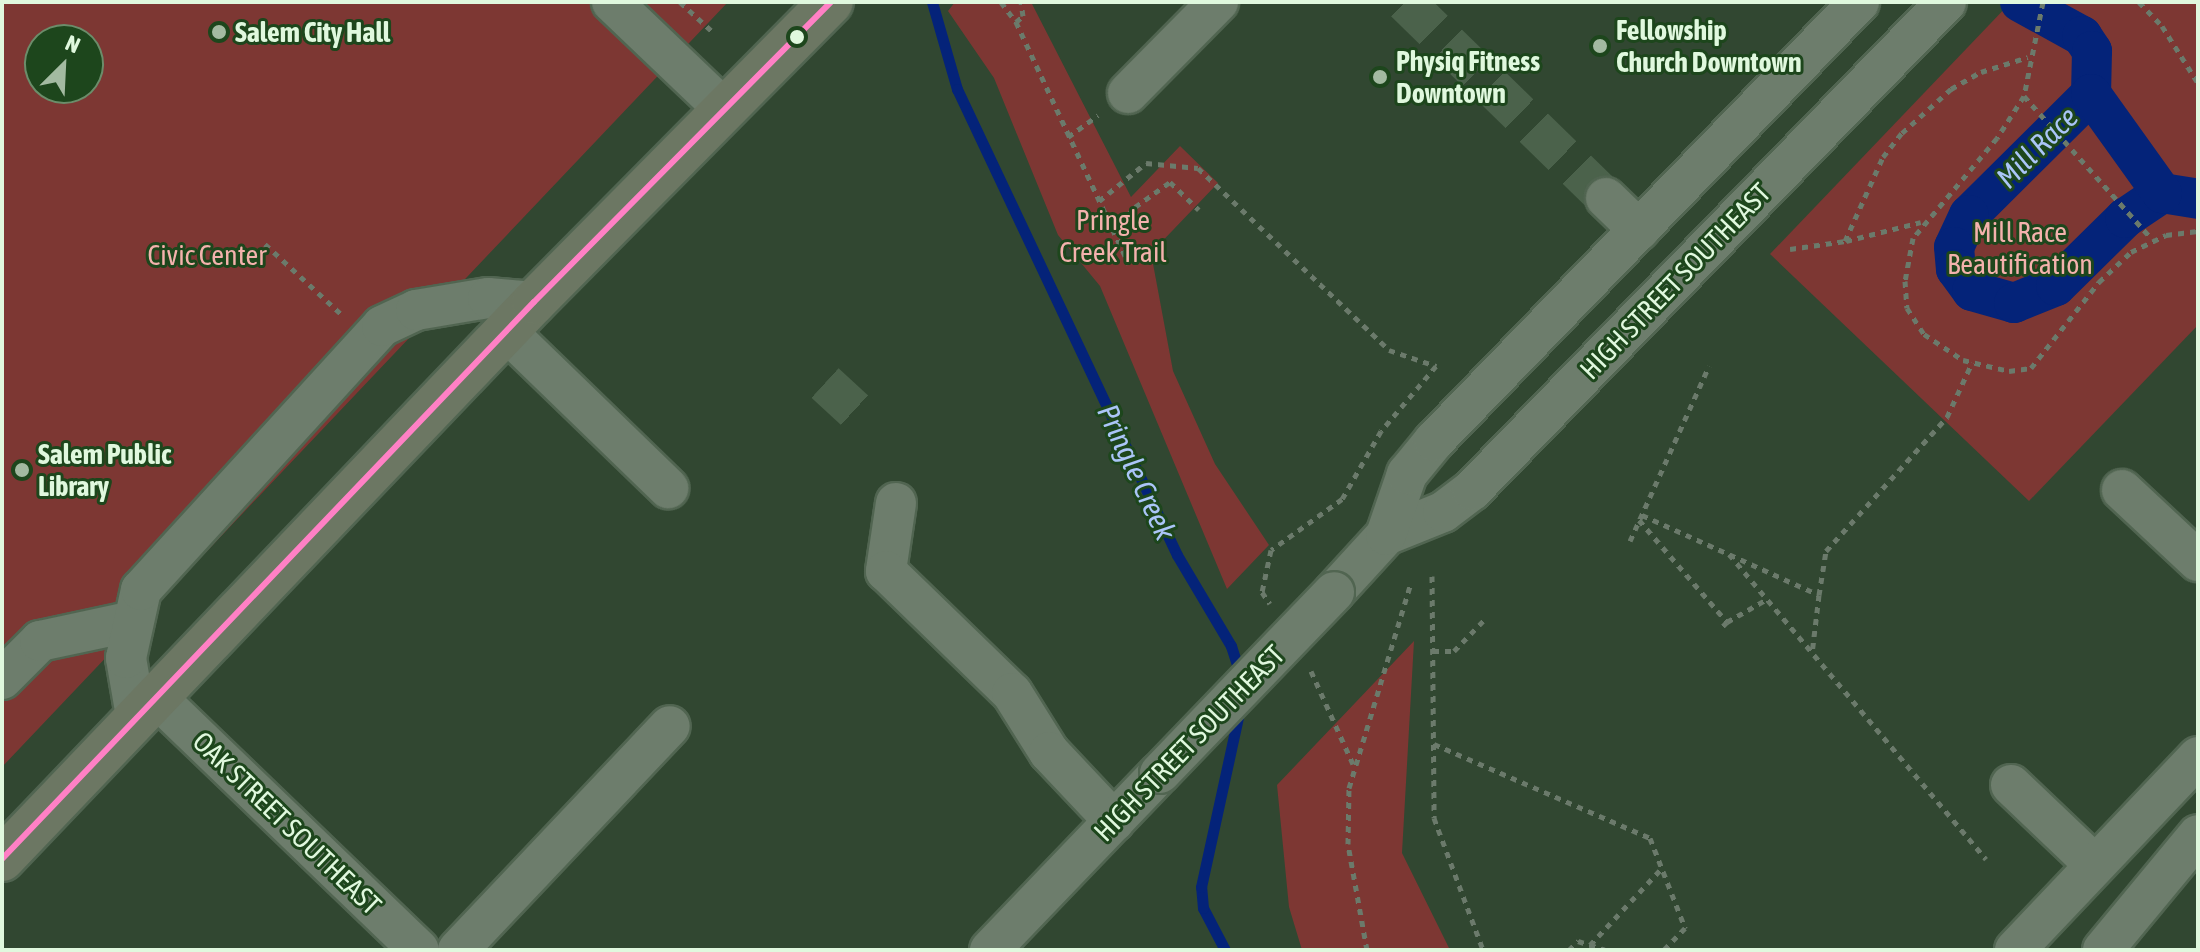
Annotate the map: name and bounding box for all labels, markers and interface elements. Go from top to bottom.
place label: Fellowship Church Downtown [1616,13,1802,79]
place label: Salem City Hall [235,15,390,49]
marker: Salem City Hall [210,23,228,41]
north arrow [24,24,104,104]
text: N [62,29,84,58]
unlabelled marker [789,29,805,45]
marker: Fellowship Church Downtown [1591,37,1609,55]
place label: Physiq Fitness Downtown [1396,44,1540,110]
marker: Physiq Fitness Downtown [1371,68,1389,86]
water label: Mill Race [1989,99,2085,195]
street label: HIGH STREET SOUTHEAST [1573,176,1777,386]
park label: Pringle Creek Trail [1059,203,1167,269]
park label: Mill Race Beautification [1947,215,2093,281]
park label: Civic Center [148,238,266,272]
water label: Pringle Creek [1090,398,1184,546]
place label: Salem Public Library [38,437,171,503]
marker: Salem Public Library [13,461,31,479]
street label: HIGH STREET SOUTHEAST [1087,638,1291,848]
street label: OAK STREET SOUTHEAST [186,725,388,921]

